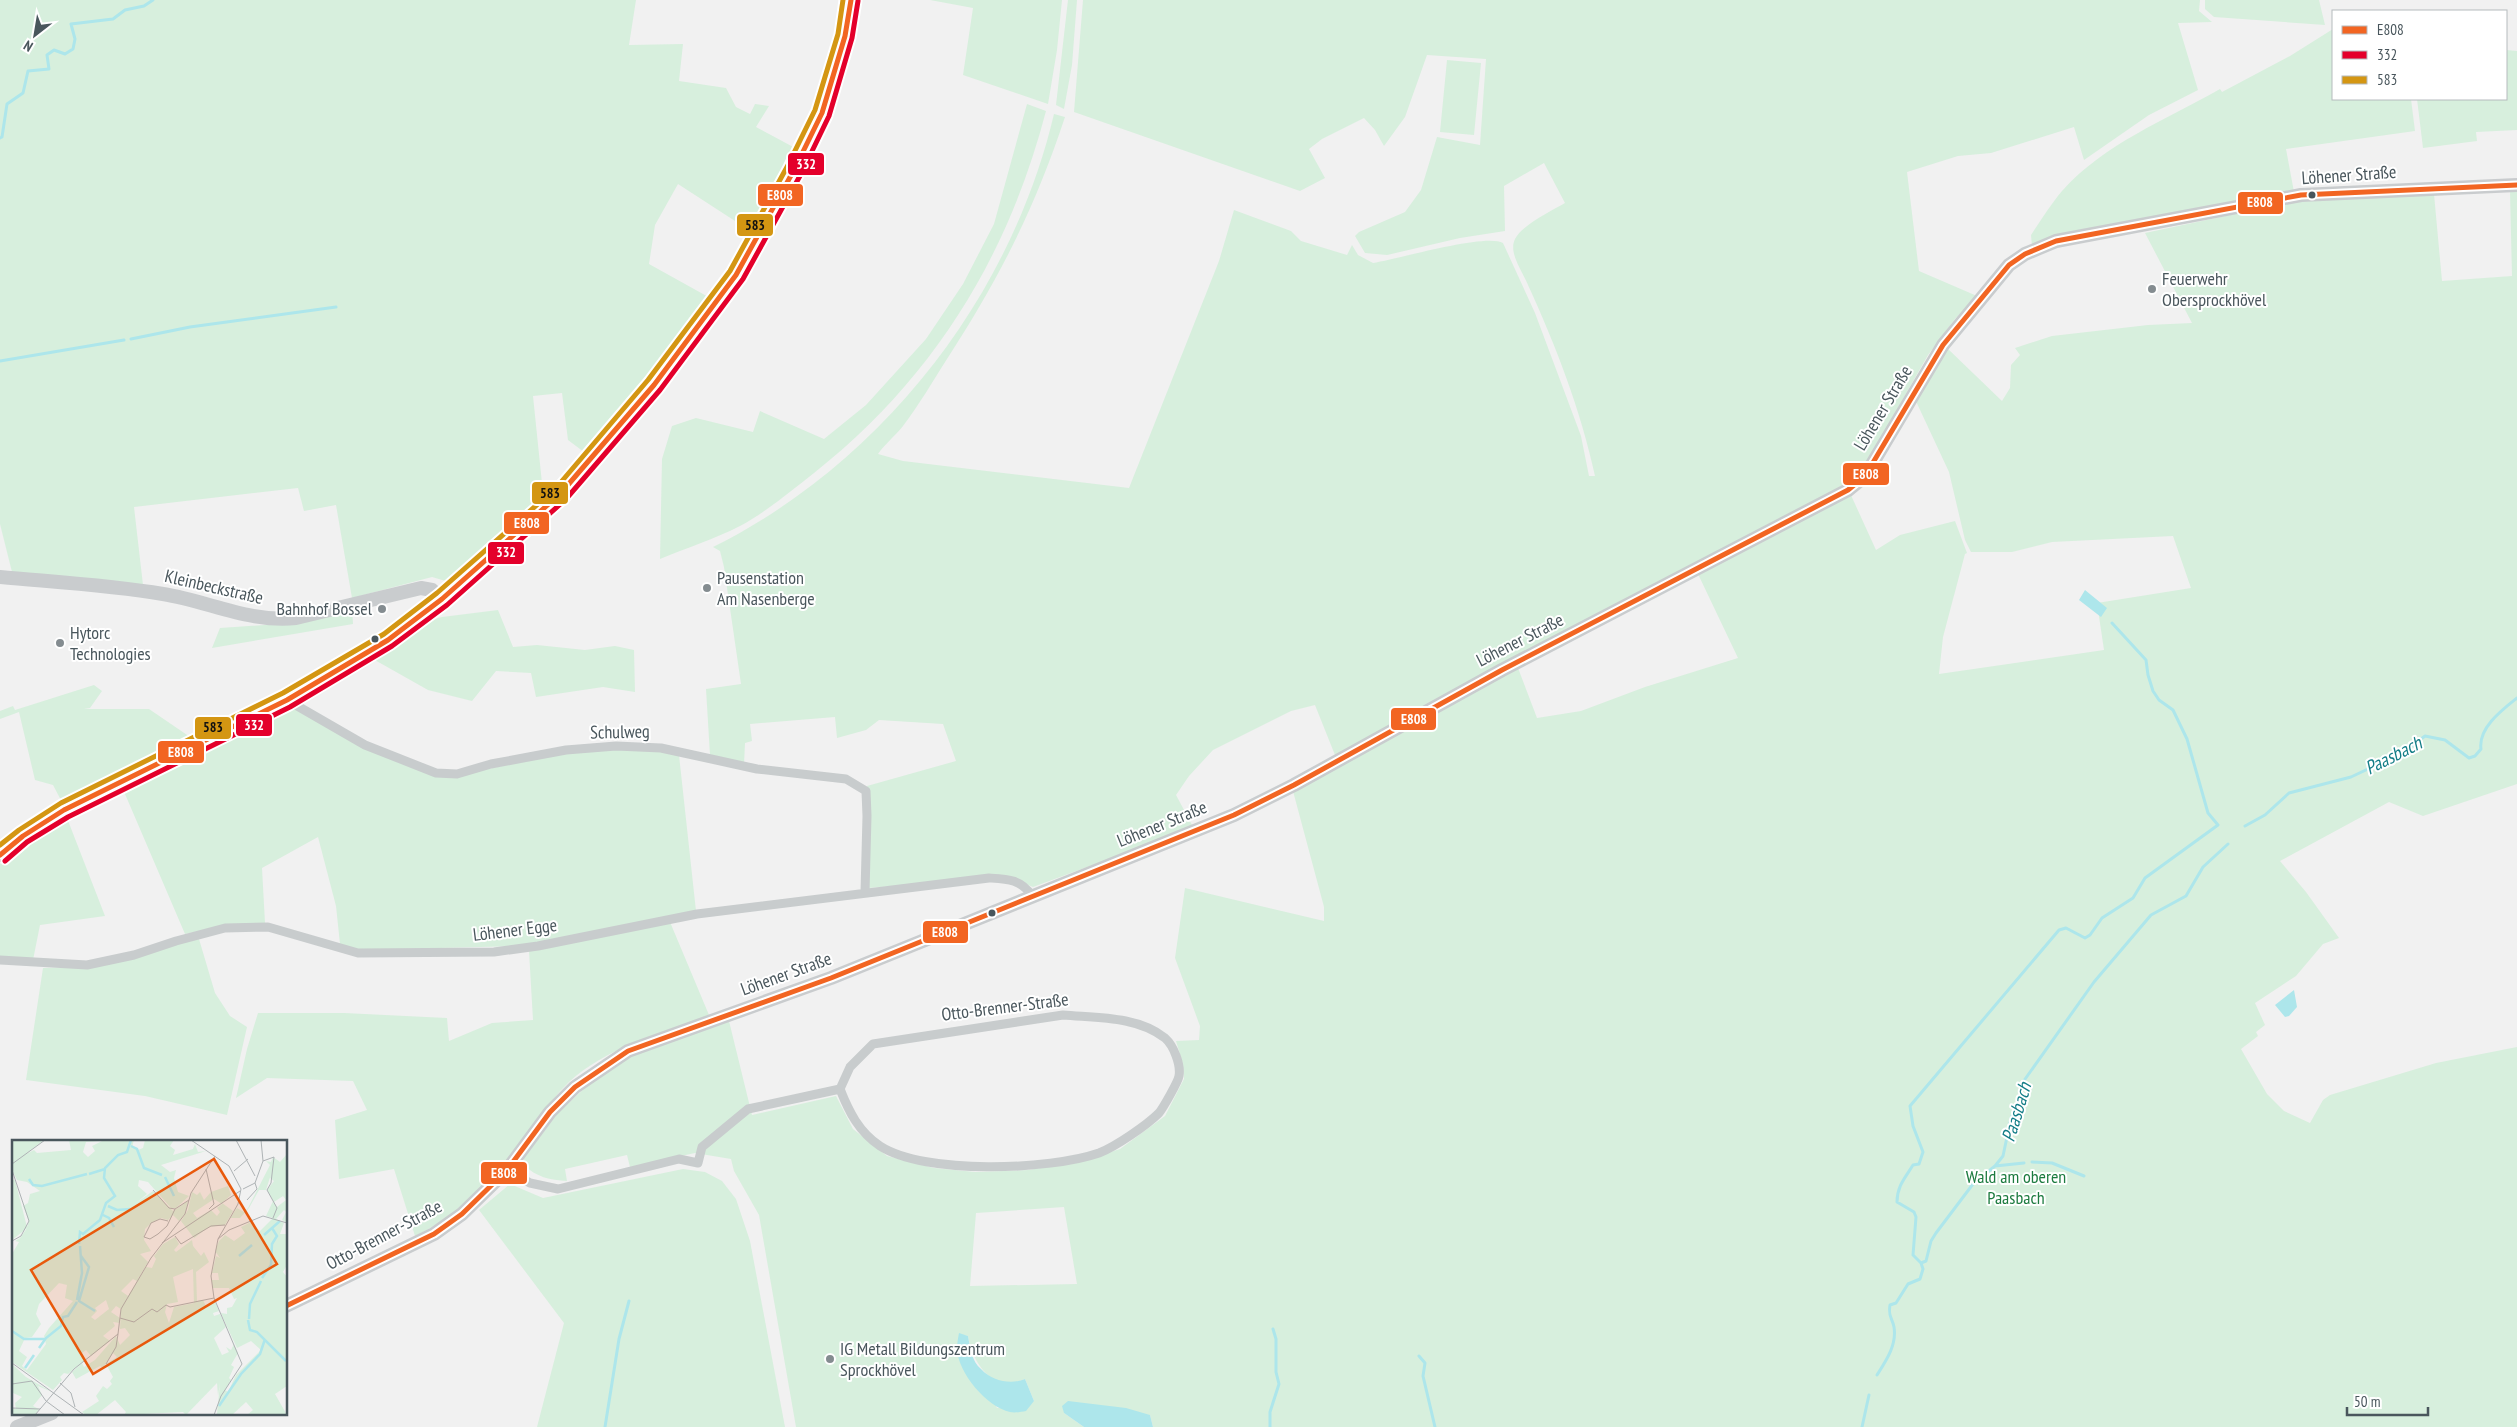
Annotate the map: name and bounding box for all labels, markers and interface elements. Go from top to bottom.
north arrow [10,10,60,60]
legend [2332,10,2507,100]
text: E808 [2377,20,2404,39]
text: N [20,36,36,56]
text: 332 [2377,45,2397,64]
text: 583 [2377,70,2397,89]
line badge: 332 [787,152,825,176]
text: 332 [796,155,816,173]
street label: Löhener Straße [2301,160,2397,189]
line badge: E808 [757,183,804,207]
text: E808 [767,186,793,204]
unlabelled marker [2307,190,2317,200]
line badge: E808 [2237,191,2284,215]
text: E808 [2247,193,2273,211]
line badge: 583 [736,213,774,237]
text: 583 [745,216,765,234]
place label: Feuerwehr Obersprockhövel [2162,267,2267,311]
marker: Feuerwehr Obersprockhövel [2146,283,2158,295]
street label: Löhener Straße [1848,361,1917,454]
line badge: E808 [1842,462,1890,486]
text: E808 [1853,465,1879,483]
line badge: 583 [531,481,569,505]
text: 583 [540,484,560,502]
line badge: E808 [503,511,550,535]
text: E808 [514,514,540,532]
line badge: 332 [487,541,525,565]
text: 332 [496,543,516,561]
street label: Kleinbeckstraße [163,564,266,609]
place label: Pausenstation Am Nasenberge [717,566,815,610]
marker: Pausenstation Am Nasenberge [701,582,713,594]
place label: Bahnhof Bossel [276,597,373,620]
marker: Bahnhof Bossel [376,603,388,615]
street label: Löhener Straße [1472,608,1567,671]
place label: Hytorc Technologies [70,621,151,665]
unlabelled marker [370,634,380,644]
marker: Hytorc Technologies [54,637,66,649]
line badge: E808 [1390,707,1437,731]
text: E808 [1401,710,1427,728]
line badge: 332 [235,713,273,737]
line badge: 583 [194,716,232,740]
text: 332 [244,716,264,734]
text: 583 [203,718,223,736]
street label: Schulweg [590,719,650,744]
water label: Paasbach [2361,730,2427,779]
line badge: E808 [157,740,205,764]
text: E808 [168,743,194,761]
street label: Löhener Straße [1114,795,1210,852]
unlabelled marker [987,908,997,918]
street label: Löhener Egge [472,913,558,946]
line badge: E808 [922,920,969,944]
text: E808 [932,923,958,941]
street label: Löhener Straße [737,946,834,1001]
street label: Otto-Brenner-Straße [940,987,1070,1026]
water label: Paasbach [1996,1078,2037,1145]
inset map [12,1140,288,1414]
line badge: E808 [480,1161,528,1185]
text: E808 [491,1164,517,1182]
park label: Wald am oberen Paasbach [1966,1165,2066,1209]
street label: Otto-Brenner-Straße [322,1194,446,1275]
place label: IG Metall Bildungszentrum Sprockhövel [840,1337,1005,1381]
marker: IG Metall Bildungszentrum Sprockhövel [824,1353,836,1365]
scale bar [2347,1384,2428,1416]
text: 50 m [2354,1392,2380,1411]

